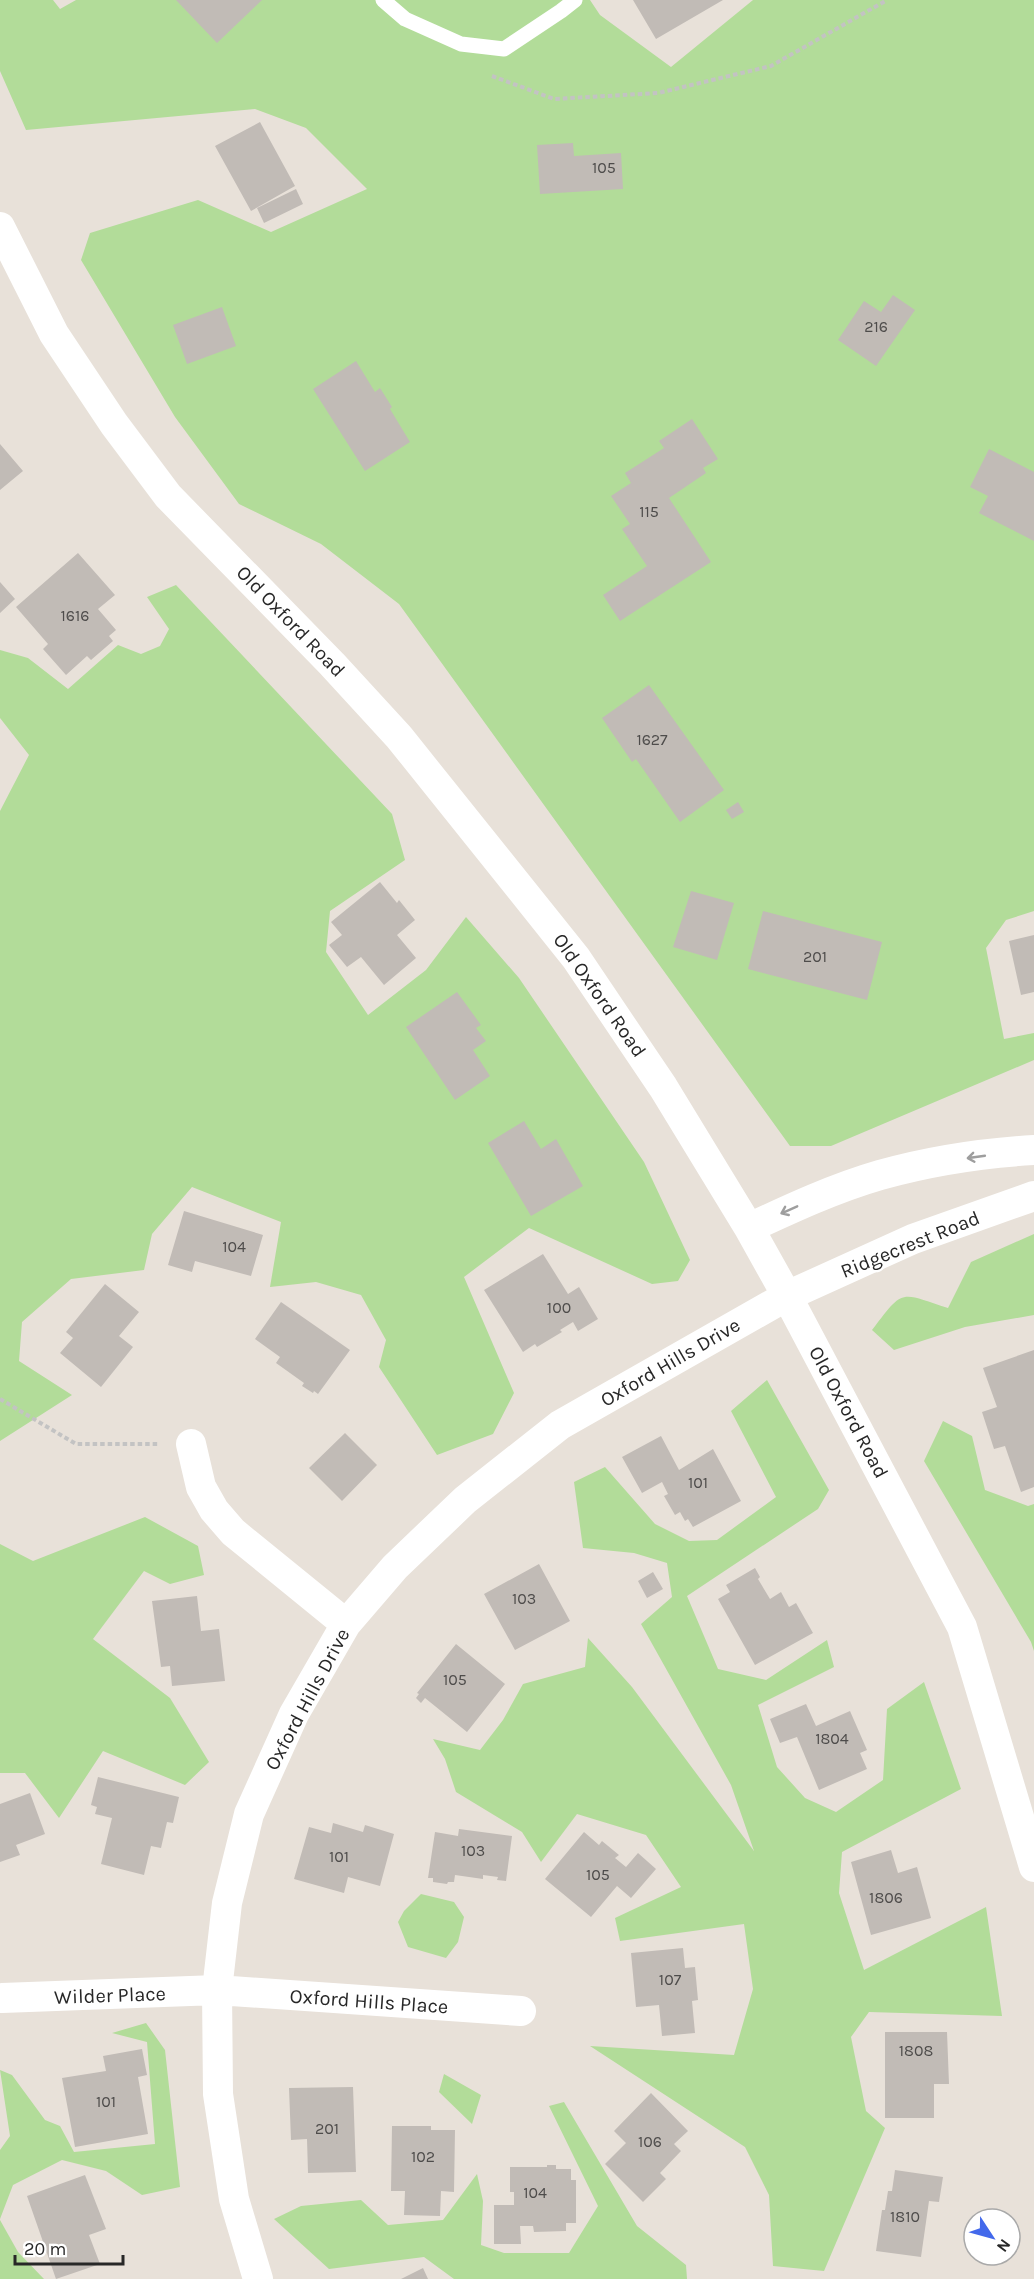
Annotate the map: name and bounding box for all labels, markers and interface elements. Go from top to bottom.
house number: 105 [592,158,616,177]
house number: 216 [864,317,888,336]
house number: 115 [639,502,659,521]
street label: Old Oxford Road [232,561,350,682]
house number: 1616 [61,606,89,625]
house number: 1627 [636,730,668,749]
street label: Old Oxford Road [548,929,651,1062]
house number: 201 [803,947,827,966]
one-way arrow [967,1151,986,1162]
one-way arrow [781,1204,799,1216]
street label: Ridgecrest Road [837,1206,983,1283]
house number: 104 [222,1237,246,1256]
house number: 100 [547,1298,571,1317]
street label: Oxford Hills Drive [596,1313,744,1412]
street label: Old Oxford Road [804,1342,893,1482]
house number: 101 [688,1473,708,1492]
house number: 103 [512,1589,536,1608]
street label: Oxford Hills Drive [260,1624,355,1774]
house number: 105 [443,1670,467,1689]
house number: 1804 [815,1729,849,1748]
house number: 103 [461,1841,485,1860]
house number: 101 [329,1847,349,1866]
house number: 105 [586,1865,610,1884]
house number: 1806 [869,1888,903,1907]
house number: 107 [659,1970,682,1989]
street label: Wilder Place [54,1982,166,2009]
street label: Oxford Hills Place [289,1984,449,2019]
house number: 1808 [899,2041,933,2060]
house number: 101 [96,2092,116,2111]
house number: 201 [315,2119,339,2138]
house number: 106 [638,2132,662,2151]
house number: 102 [411,2147,435,2166]
house number: 104 [523,2183,547,2202]
house number: 1810 [890,2207,920,2226]
north arrow [962,2207,1022,2267]
scale bar [15,2228,123,2266]
text: N [993,2235,1015,2256]
text: 20 m [24,2238,66,2260]

